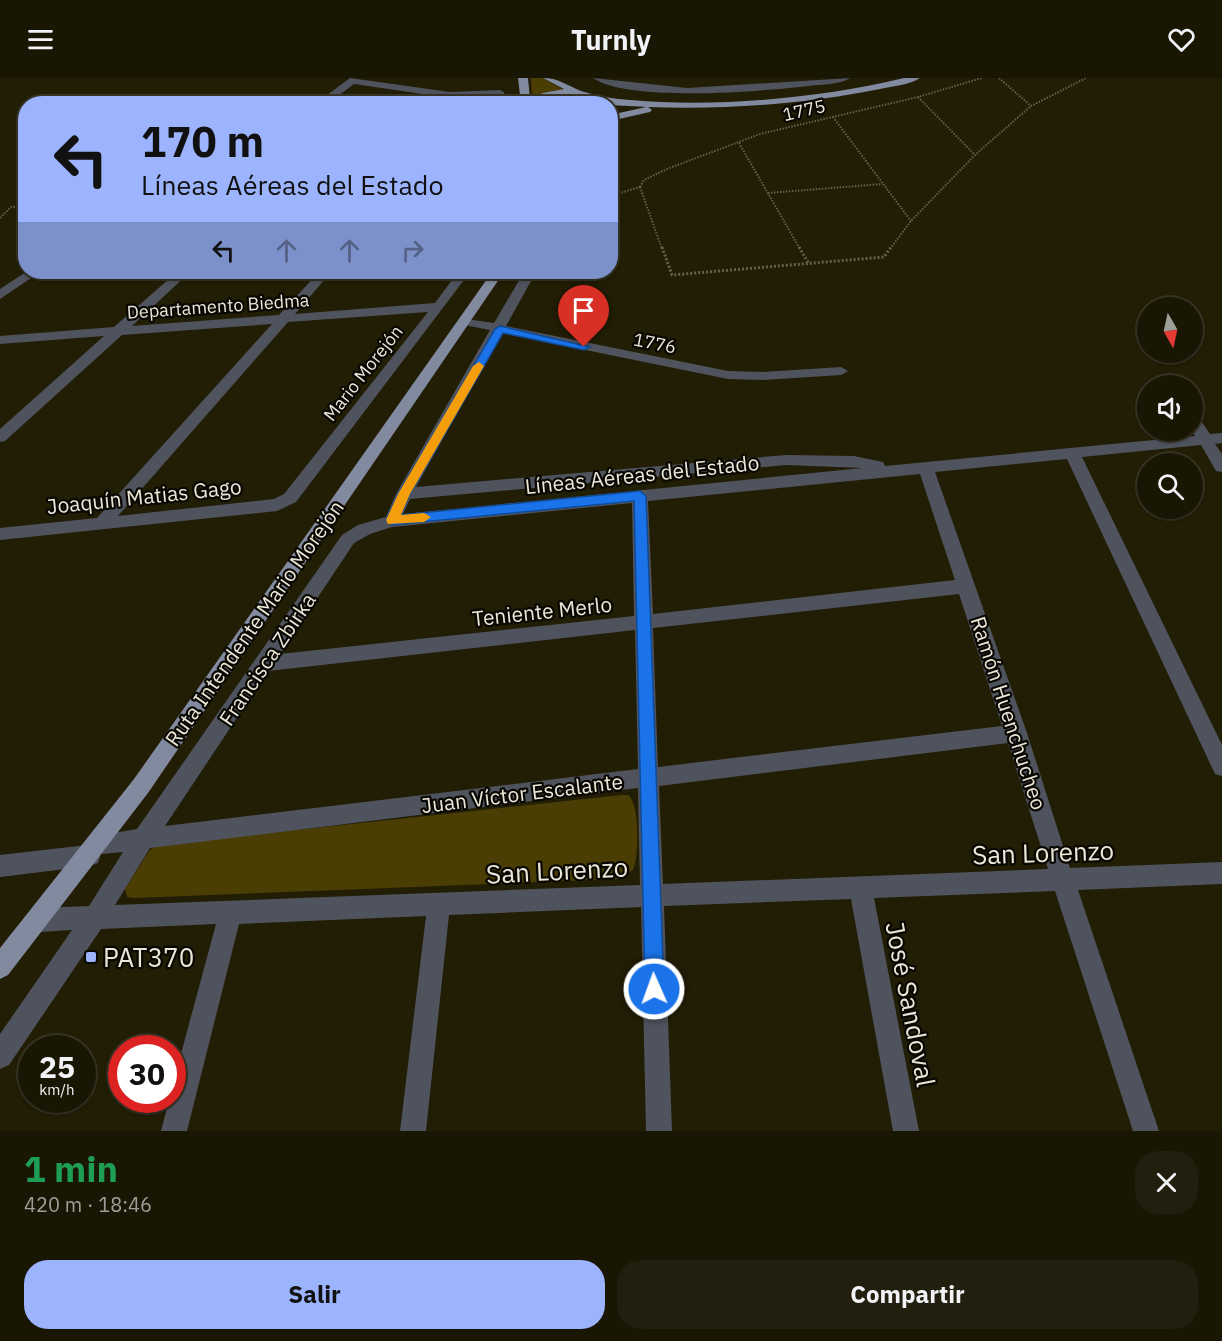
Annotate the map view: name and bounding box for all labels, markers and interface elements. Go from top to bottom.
text: Turnly [571,22,651,57]
icon: menu [24,23,57,56]
icon: heart [1165,23,1198,56]
street label: 1775 [780,94,828,126]
text: 170 m [141,114,264,169]
icon: left [42,120,120,198]
text: Líneas Aéreas del Estado [141,167,444,202]
icon: left [207,234,240,267]
icon: ahead [270,234,303,267]
icon: ahead [333,234,366,267]
icon: right [396,234,429,267]
pin [558,285,609,347]
street label: Departamento Biedma [126,288,310,324]
icon: arrive [567,294,600,327]
north arrow [1137,297,1203,363]
map controls [1137,297,1203,519]
street label: Mario Morejón [318,320,408,426]
street label: 1776 [632,328,678,358]
button: sound [1137,375,1203,441]
street label: Líneas Aéreas del Estado [523,448,761,500]
button: search [1137,453,1203,519]
street label: Joaquín Matias Gago [45,472,243,520]
street label: Ruta Intendente Mario Morejón [158,494,350,752]
street label: Francisca Zbirka [212,587,322,731]
street label: Teniente Merlo [471,590,613,632]
street label: Ramón Huenchucheo [964,613,1054,813]
street label: Juan Víctor Escalante [420,767,624,819]
street label: San Lorenzo [971,833,1115,871]
street label: San Lorenzo [485,849,629,891]
street label: José Sandoval [878,918,944,1090]
place label: PAT370 [103,940,194,974]
marker: PAT370 [84,950,98,964]
position arrow [622,957,686,1021]
speed limit sign: 30 [108,1035,186,1113]
text: 25 [39,1047,75,1086]
text: km/h [39,1080,75,1099]
text: 1 min [24,1145,118,1192]
button: close [1135,1151,1198,1214]
text: 420 m · 18:46 [24,1191,152,1218]
button: Salir [24,1260,605,1329]
button: Compartir [617,1260,1198,1329]

